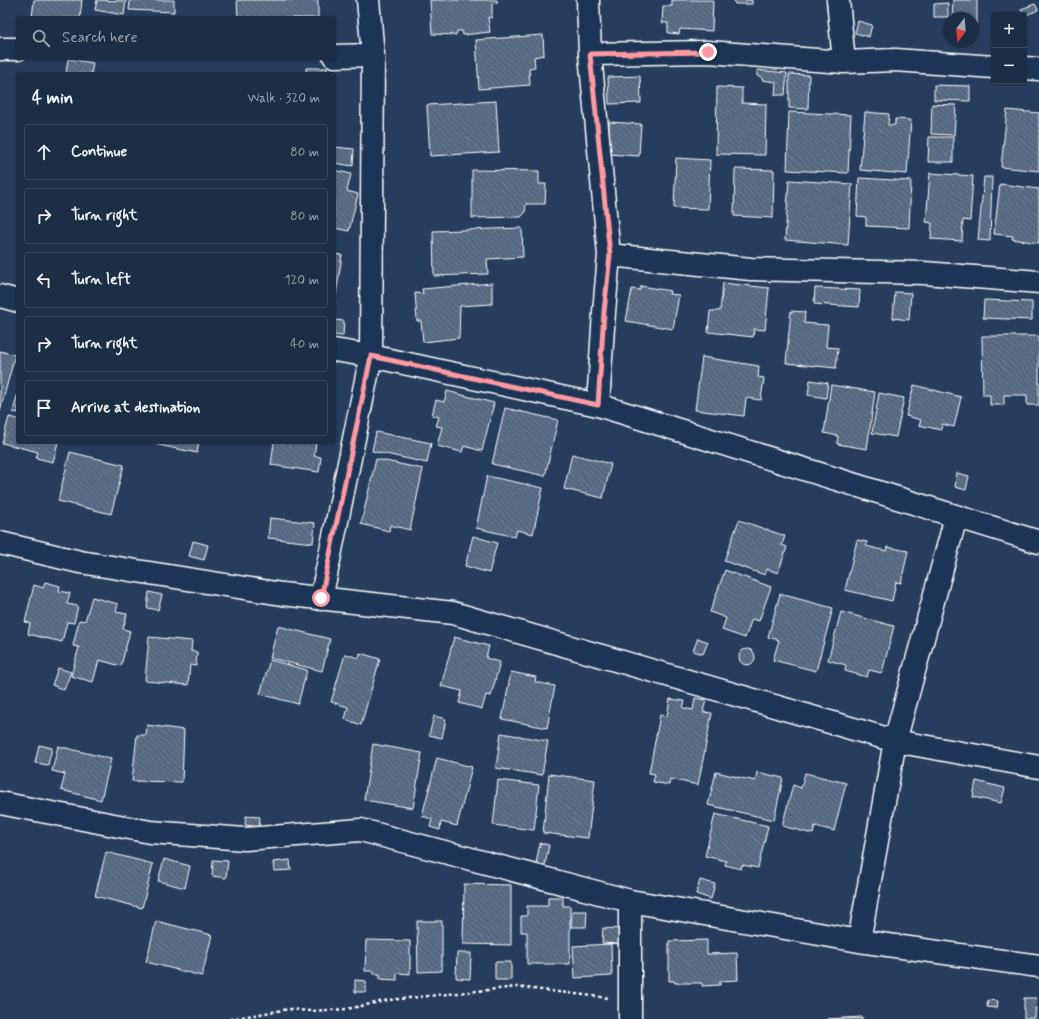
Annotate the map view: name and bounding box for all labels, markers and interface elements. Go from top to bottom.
north arrow [943,12,979,48]
map controls [991,12,1027,84]
button: + [991,12,1027,48]
search box [16,16,336,60]
icon: search [30,27,52,49]
text: Search here [62,28,138,48]
route end [699,43,717,61]
button: − [991,48,1027,84]
text: 4 min [32,87,73,109]
text: Walk · 320 m [247,90,320,107]
icon: ahead [33,141,55,163]
text: Continue [71,142,127,162]
text: 80 m [290,144,319,161]
icon: right [33,205,55,227]
text: Turn right [71,206,138,226]
text: 80 m [290,208,319,225]
icon: left [33,269,55,291]
text: Turn left [71,270,131,290]
text: 120 m [285,272,319,289]
icon: right [33,333,55,355]
text: Turn right [71,334,138,354]
text: 40 m [290,336,319,353]
icon: arrive [33,397,55,419]
text: Arrive at destination [71,398,200,418]
route start [312,589,330,607]

